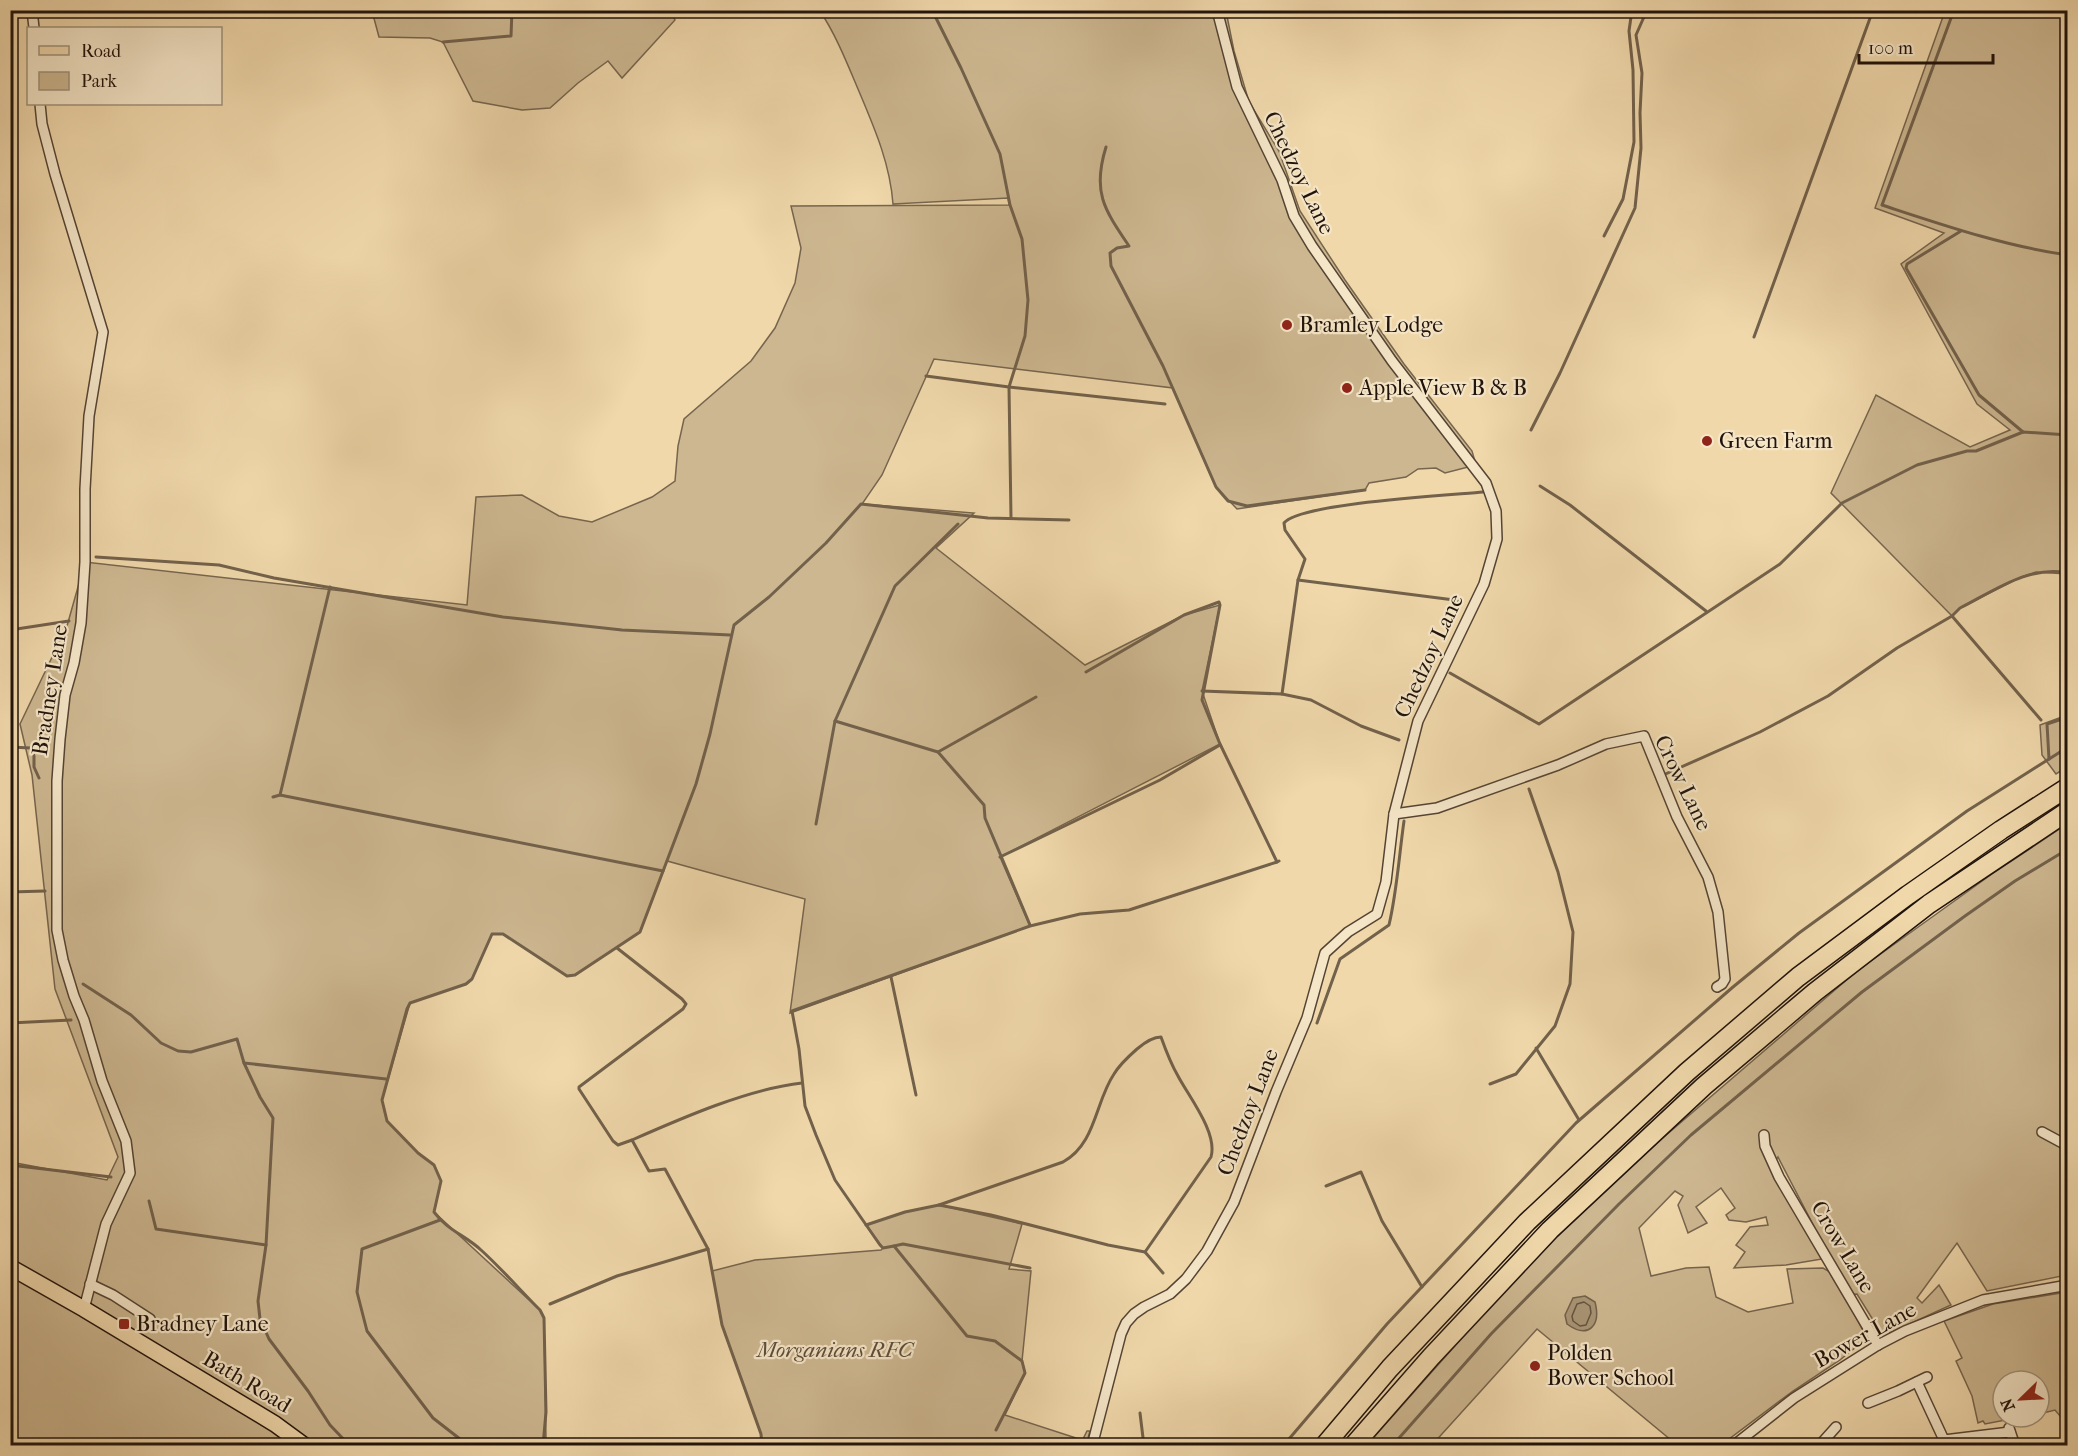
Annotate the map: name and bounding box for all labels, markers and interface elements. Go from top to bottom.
legend [27,27,222,105]
scale bar [1859,27,1992,65]
text: 100 m [1868,38,1913,59]
text: Road [81,41,121,62]
text: Park [81,71,118,92]
street label: Chedzoy Lane [1258,107,1340,239]
place label: Bramley Lodge [1299,312,1443,338]
marker: Bramley Lodge [1280,318,1294,332]
place label: Apple View B & B [1358,375,1527,401]
marker: Apple View B & B [1340,381,1354,395]
place label: Green Farm [1719,428,1833,454]
marker: Green Farm [1700,434,1714,448]
street label: Chedzoy Lane [1389,590,1469,722]
street label: Bradney Lane [27,622,73,757]
street label: Crow Lane [1649,731,1717,835]
street label: Chedzoy Lane [1212,1045,1284,1179]
street label: Crow Lane [1805,1196,1881,1298]
street label: Bower Lane [1809,1296,1921,1374]
place label: Bradney Lane [136,1311,269,1337]
marker: Bradney Lane [117,1317,131,1331]
park label: Morganians RFC [755,1337,915,1363]
place label: Polden Bower School [1547,1340,1674,1391]
street label: Bath Road [198,1346,297,1419]
marker: Polden Bower School [1528,1359,1542,1373]
north arrow [1991,1369,2051,1429]
text: N [1996,1395,2019,1414]

